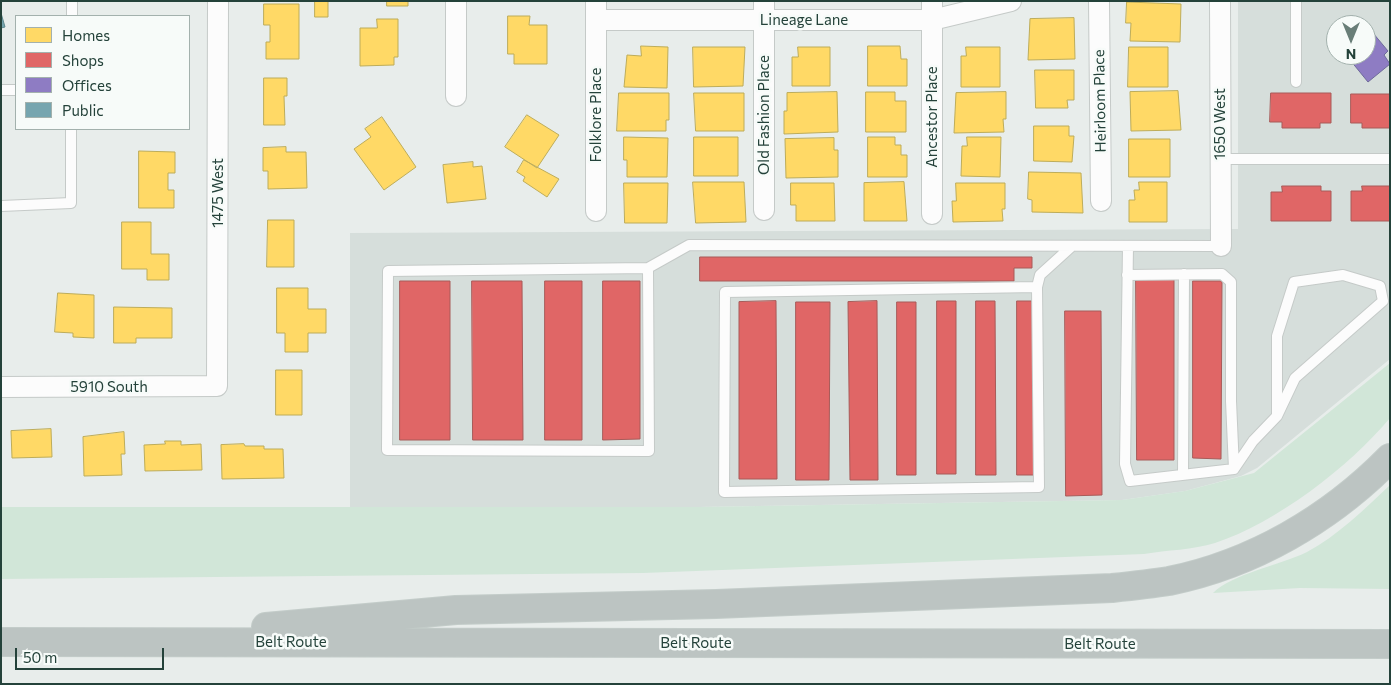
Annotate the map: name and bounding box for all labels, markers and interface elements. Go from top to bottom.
street label: Lineage Lane [760,11,848,29]
legend [15,15,190,130]
north arrow [1326,15,1376,65]
text: Homes [62,26,110,44]
text: N [1346,46,1356,63]
street label: Heirloom Place [1090,49,1110,153]
text: Shops [62,51,104,69]
street label: Old Fashion Place [755,55,773,175]
street label: Ancestor Place [923,66,941,168]
street label: Folklore Place [587,68,605,162]
text: Offices [62,76,112,94]
street label: 1650 West [1211,88,1229,160]
text: Public [62,101,104,119]
street label: 1475 West [209,158,227,228]
street label: 5910 South [70,378,148,396]
street label: Belt Route [255,633,327,651]
street label: Belt Route [660,634,732,652]
street label: Belt Route [1064,635,1136,653]
scale bar [18,638,166,670]
text: 50 m [23,648,57,666]

